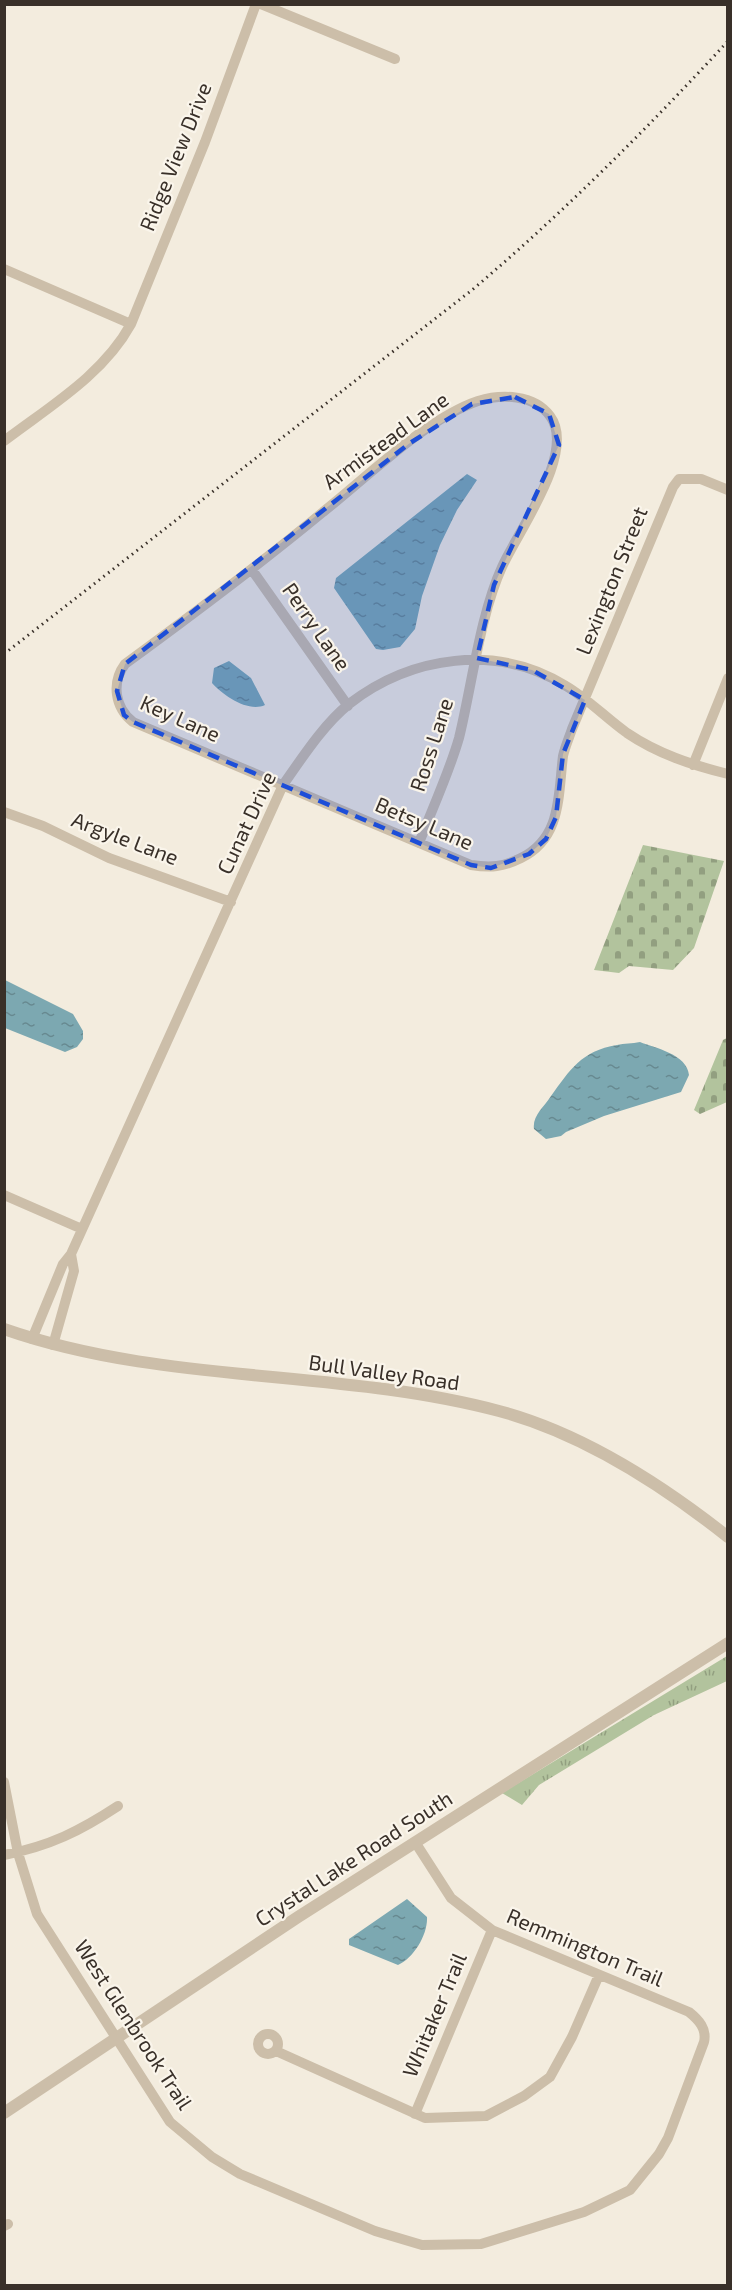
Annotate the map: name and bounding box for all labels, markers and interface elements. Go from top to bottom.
street label: Ridge View Drive [133,79,216,234]
street label: Armistead Lane [317,386,453,494]
street label: Lexington Street [570,503,652,658]
street label: Perry Lane [278,577,357,675]
street label: Key Lane [137,689,224,746]
street label: Ross Lane [404,695,457,794]
street label: Cunat Drive [211,767,280,878]
street label: Betsy Lane [372,791,477,854]
street label: Argyle Lane [69,806,182,869]
street label: Bull Valley Road [307,1349,461,1394]
street label: Crystal Lake Road South [250,1785,456,1931]
street label: Remmington Trail [503,1902,669,1991]
street label: West Glenbrook Trail [70,1935,199,2114]
street label: Whitaker Trail [396,1948,471,2080]

